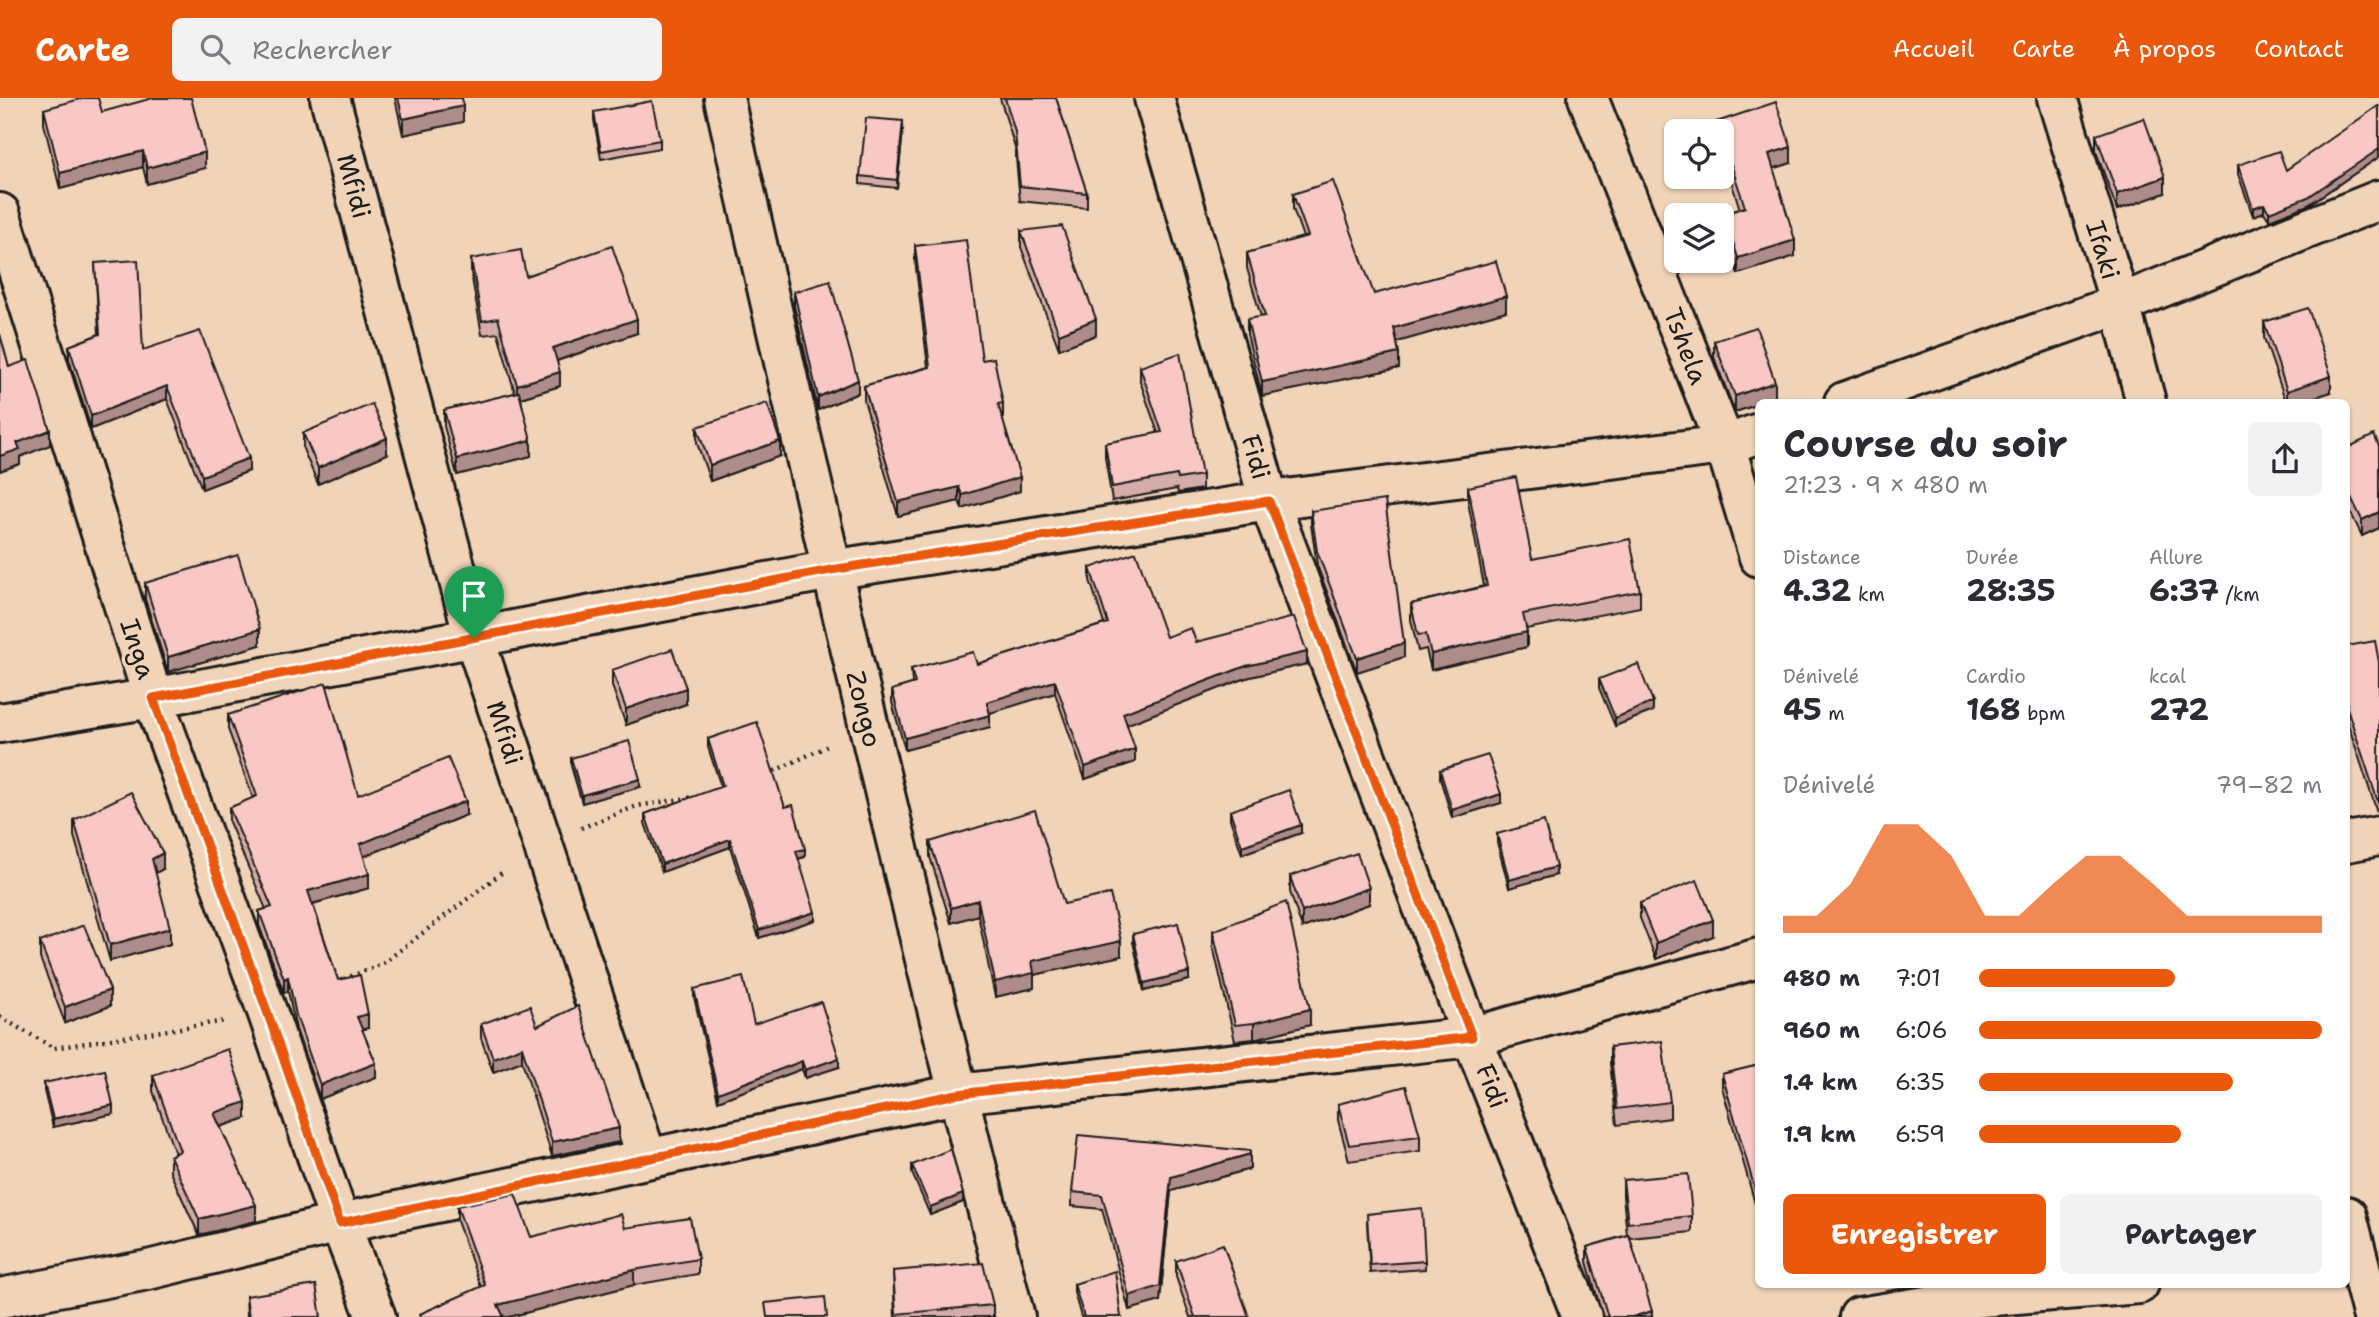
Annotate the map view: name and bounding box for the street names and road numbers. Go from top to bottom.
street label: Mfidi [329,150,380,222]
street label: Ifaki [2078,216,2129,284]
street label: Tshela [1656,302,1717,389]
street label: Fidi [1233,430,1280,483]
street label: Inga [112,614,165,683]
street label: Zongo [838,667,891,751]
street label: Mfidi [479,696,532,769]
street label: Fidi [1468,1059,1517,1113]

